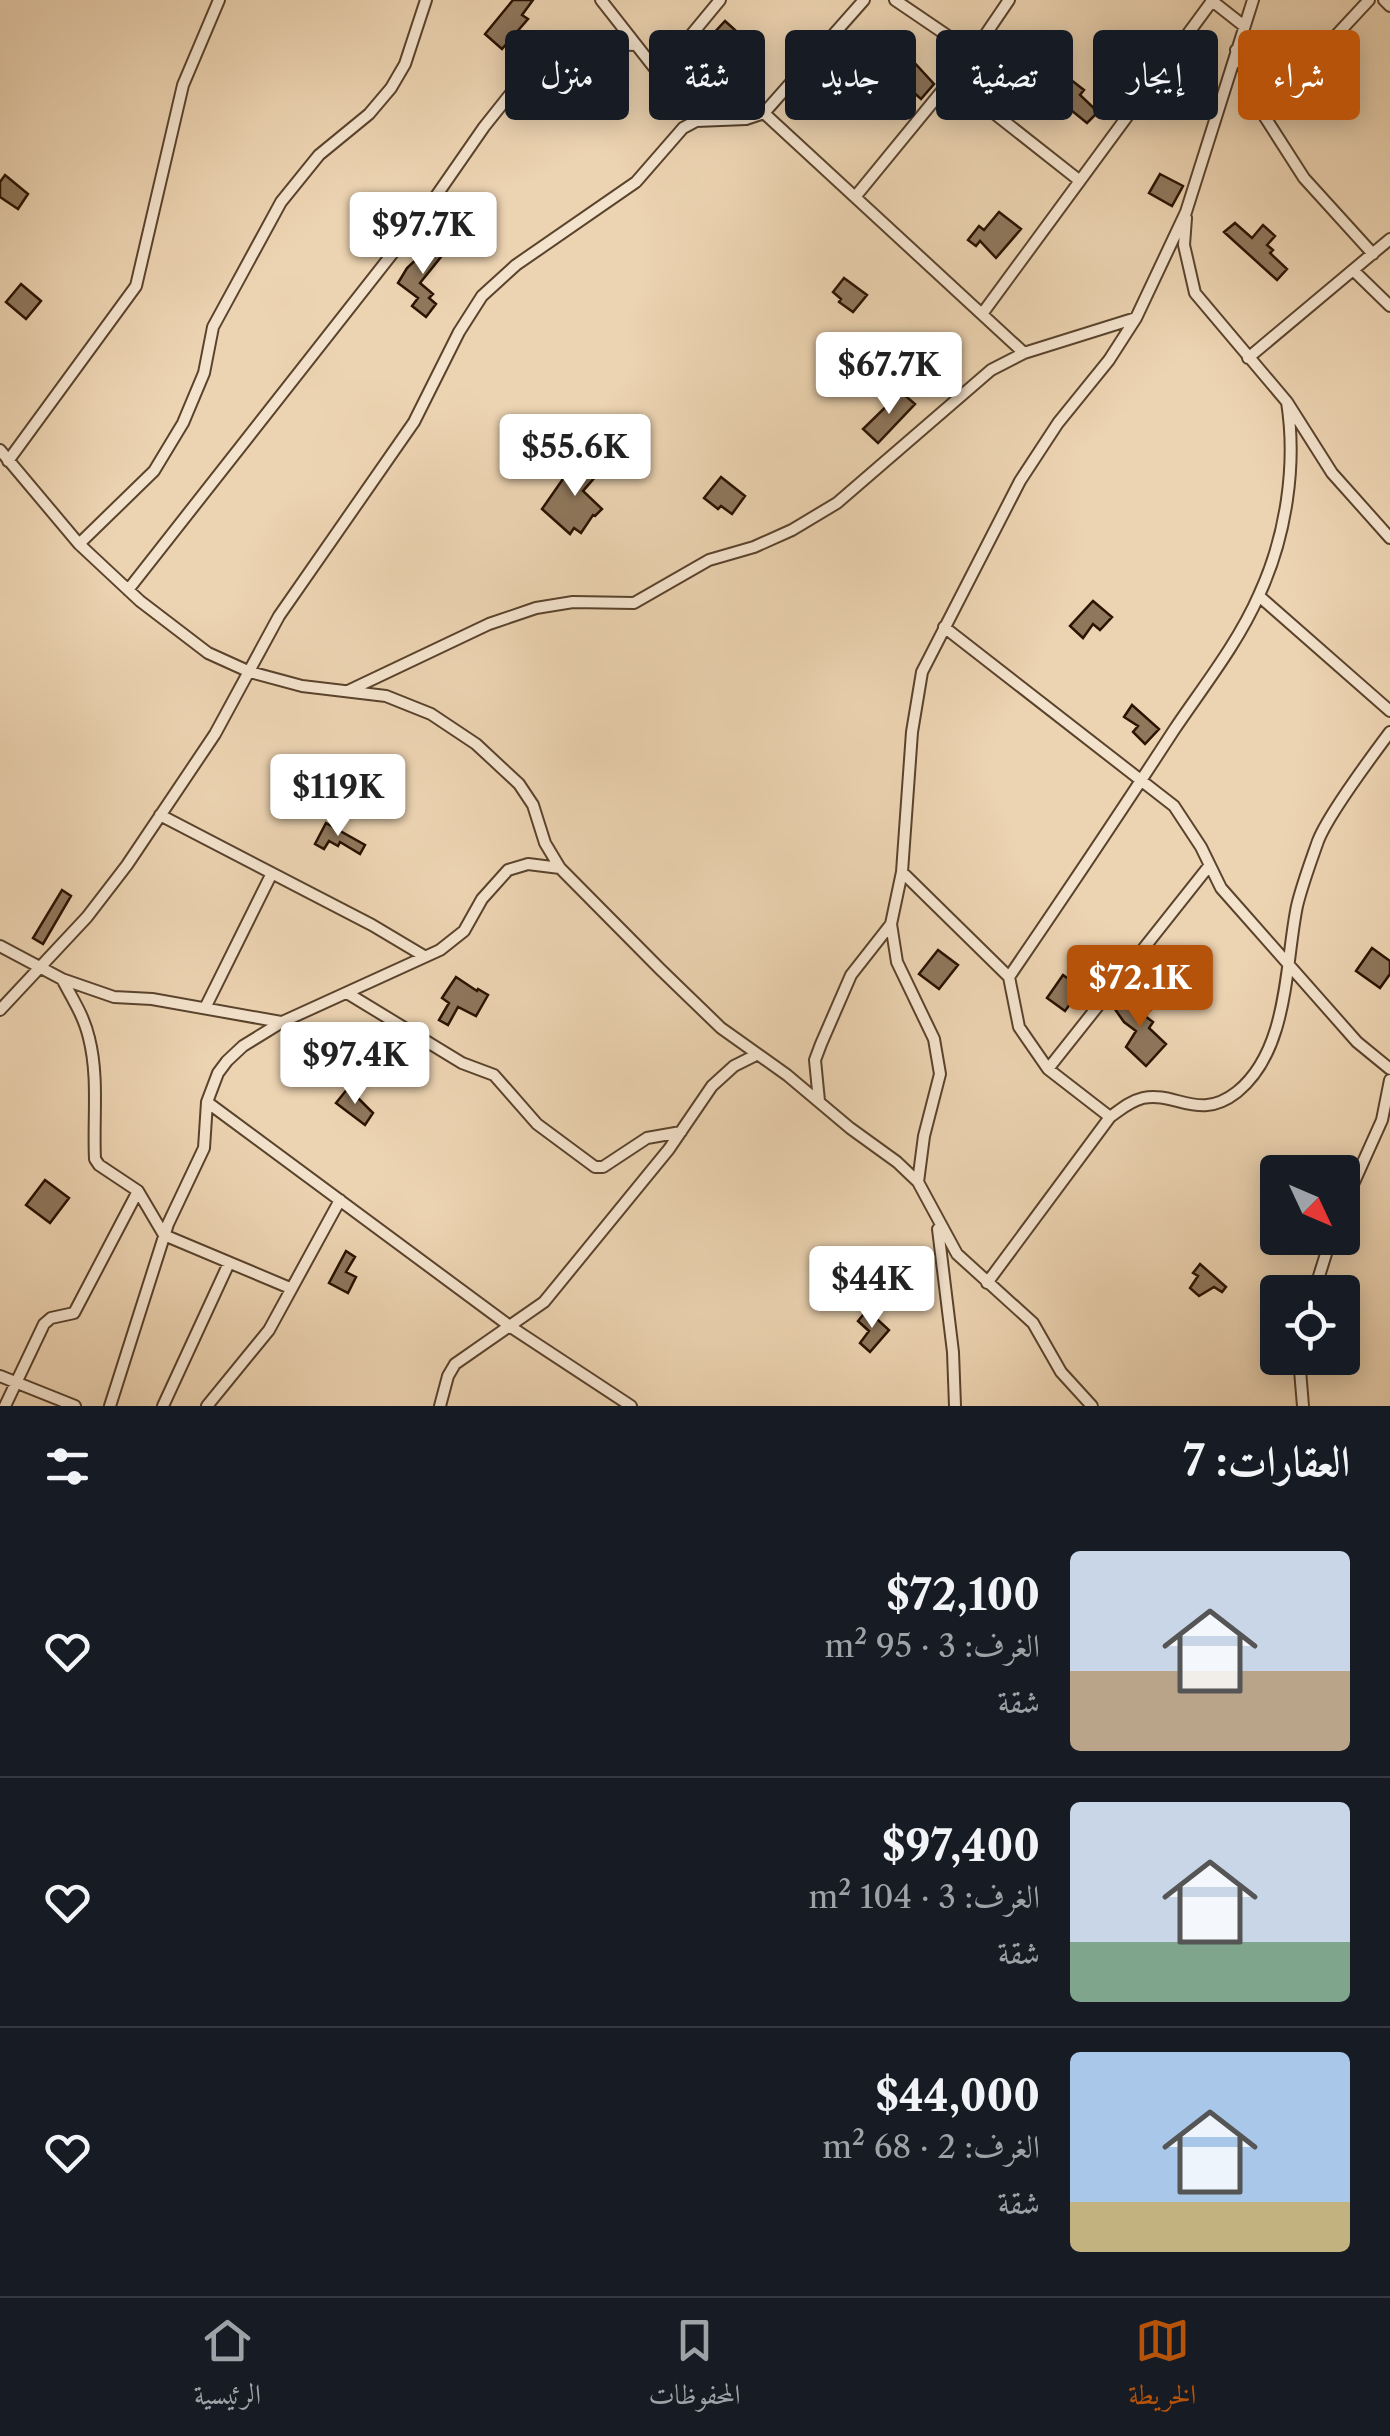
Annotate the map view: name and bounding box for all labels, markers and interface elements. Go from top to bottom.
chip: منزل [505,30,629,120]
chip: شقة [649,30,765,120]
chip: جديد [785,30,916,120]
chip: تصفية [936,30,1073,120]
chip: إيجار [1093,30,1218,120]
chip: شراء [1238,30,1360,120]
pin: $97.7K [342,192,504,277]
text: $97.7K [372,205,474,244]
pin: $67.7K [808,332,970,417]
text: $67.7K [838,345,940,384]
pin: $55.6K [494,414,656,499]
text: $55.6K [522,427,628,466]
pin: $119K [268,754,408,839]
text: $119K [292,767,384,806]
pin: $72.1K [1059,945,1221,1030]
text: $72.1K [1089,958,1191,997]
pin: $97.4K [274,1022,436,1107]
text: $97.4K [302,1035,408,1074]
north arrow [1260,1155,1360,1255]
map controls [1260,1155,1360,1375]
pin: $44K [813,1246,931,1331]
text: $44K [831,1259,913,1298]
button: locate [1260,1275,1360,1375]
text: العقارات: 7 [1183,1435,1350,1487]
icon: filters [40,1439,95,1494]
text: $72,100 [886,1569,1040,1621]
icon: home [1150,1591,1270,1711]
icon: heart [40,1624,95,1679]
text: الغرف: 3 · 95 m² [825,1626,1040,1665]
text: شقة [998,1682,1040,1721]
text: $97,400 [882,1820,1040,1872]
icon: home [1150,1842,1270,1962]
icon: heart [40,1875,95,1930]
text: الغرف: 3 · 104 m² [808,1877,1040,1916]
text: شقة [998,1933,1040,1972]
text: $44,000 [875,2070,1040,2122]
icon: home [1150,2092,1270,2212]
icon: heart [40,2125,95,2180]
text: الغرف: 2 · 68 m² [822,2127,1040,2166]
text: شقة [998,2183,1040,2222]
tab: الرئيسية [194,2313,261,2422]
tab: المحفوظات [648,2313,741,2422]
tab: الخريطة [1128,2313,1196,2422]

